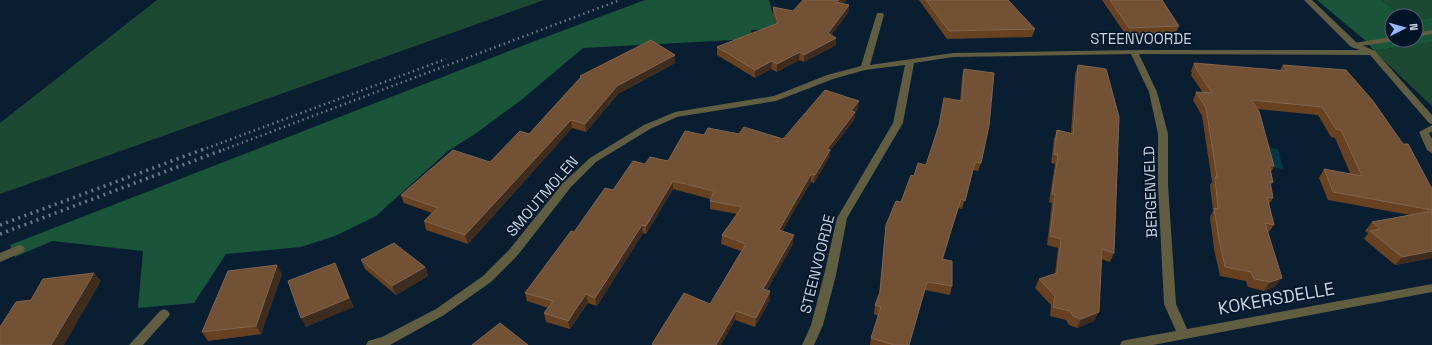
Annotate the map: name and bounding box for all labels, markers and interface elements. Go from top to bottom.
north arrow [1384,8,1424,48]
text: N [1407,23,1421,31]
street label: STEENVOORDE [1090,29,1192,48]
street label: BERGENVELD [1139,146,1161,238]
street label: SMOUTMOLEN [502,152,582,240]
street label: STEENVOORDE [796,213,838,315]
street label: KOKERSDELLE [1216,276,1336,320]

